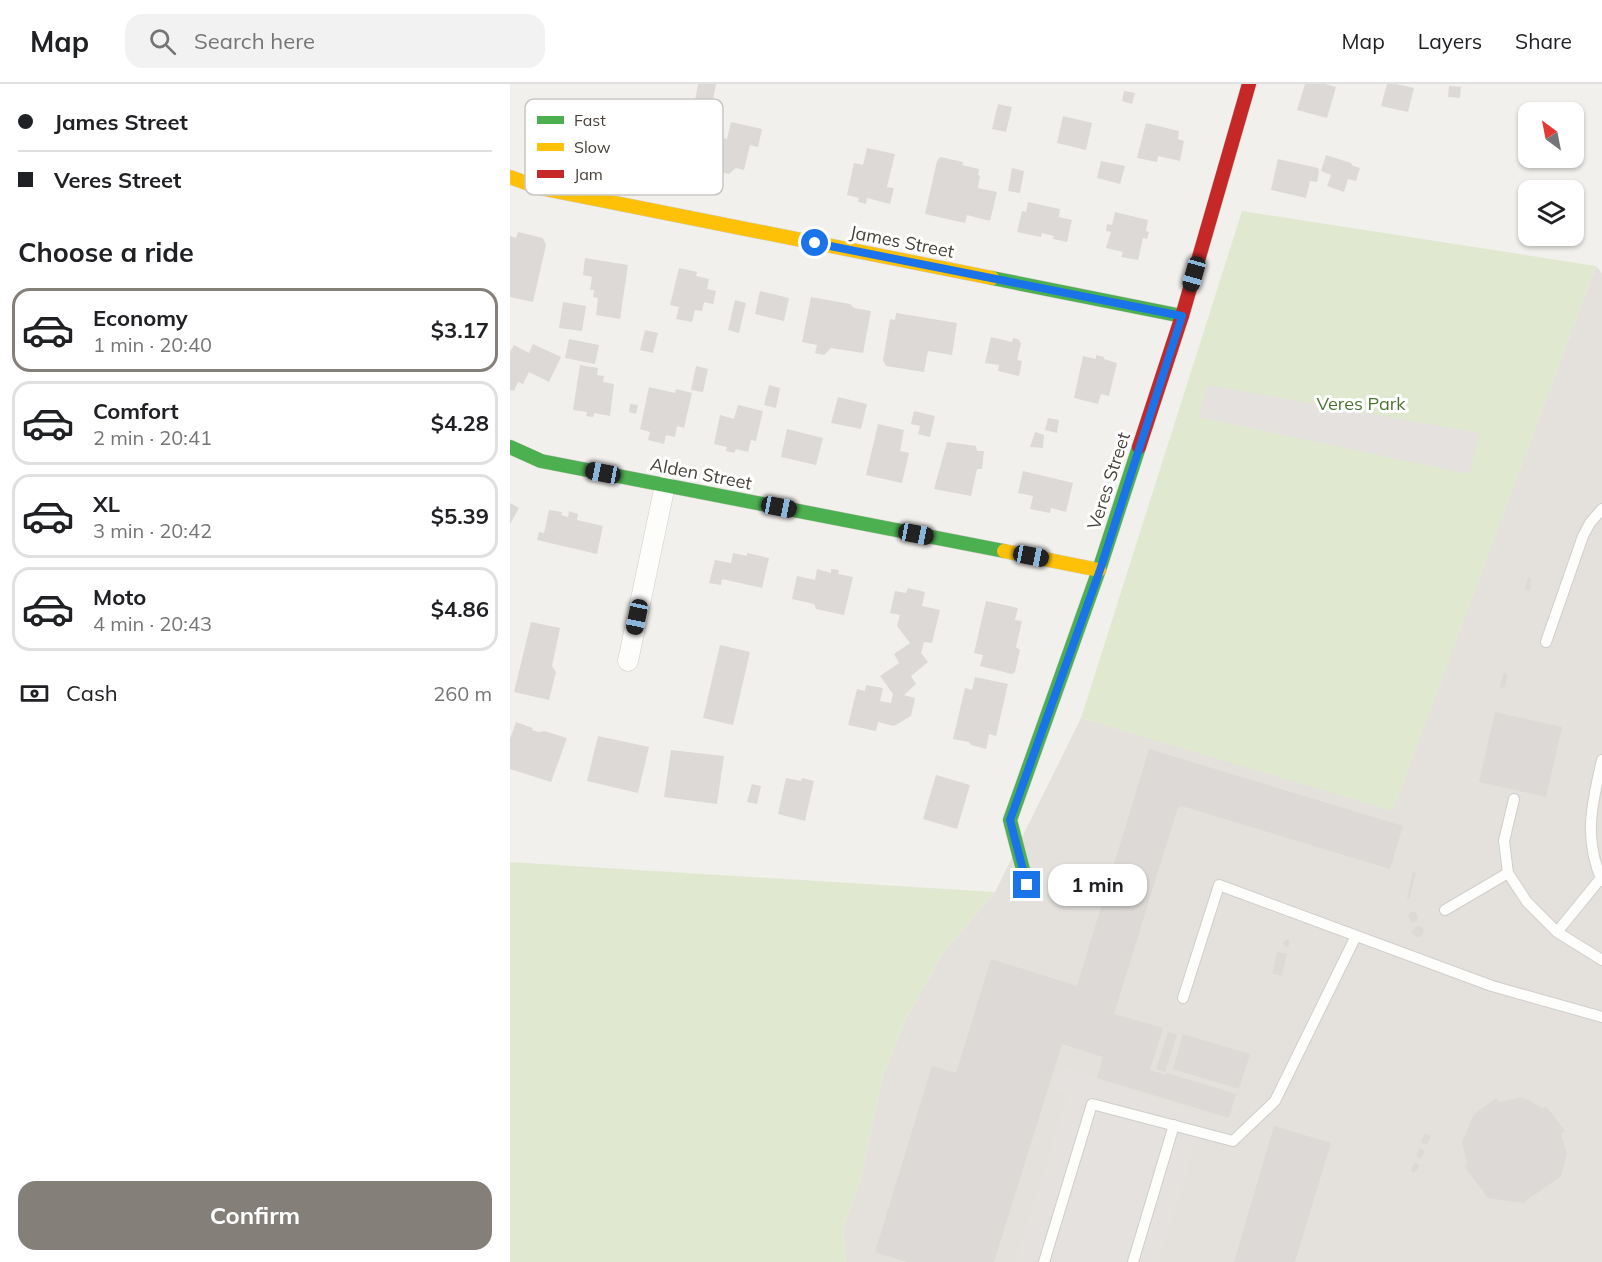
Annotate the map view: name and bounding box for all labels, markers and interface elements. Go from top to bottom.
search box [125,14,545,68]
text: Map [30,24,89,59]
icon: search [146,25,179,58]
text: Search here [194,27,315,55]
text: Map [1342,28,1385,54]
text: Layers [1418,28,1482,54]
text: Share [1515,28,1572,54]
legend [525,99,723,195]
north arrow [1518,102,1584,168]
map controls [1518,102,1584,246]
text: James Street [54,108,188,136]
text: Fast [574,110,606,130]
text: Slow [574,137,611,157]
text: Jam [574,164,603,184]
text: Veres Street [54,166,181,194]
button: layers [1518,180,1584,246]
street label: James Street [848,220,956,263]
route start [801,229,828,256]
text: Choose a ride [18,235,194,269]
car [1180,254,1208,294]
icon: car [21,303,75,357]
text: Economy [93,304,188,332]
text: $3.17 [431,316,489,344]
text: 1 min · 20:40 [93,332,212,357]
park label: Veres Park [1316,392,1406,415]
icon: car [21,396,75,450]
text: Comfort [93,397,179,425]
text: $4.28 [431,409,489,437]
text: 2 min · 20:41 [93,425,212,450]
street label: Veres Street [1082,429,1135,532]
street label: Alden Street [648,452,754,495]
car [584,461,622,485]
icon: car [21,489,75,543]
text: XL [93,490,120,518]
car [760,495,798,519]
text: $5.39 [431,502,489,530]
text: 3 min · 20:42 [93,518,212,543]
car [897,522,935,546]
car [1012,544,1050,568]
icon: car [21,582,75,636]
text: Moto [93,583,146,611]
text: $4.86 [431,595,489,623]
car [624,598,650,636]
text: 4 min · 20:43 [93,611,212,636]
icon: cash [18,677,51,710]
text: Cash [66,679,118,707]
text: 260 m [433,681,492,706]
callout: 1 min [1048,864,1147,906]
route end [1013,871,1040,898]
text: 1 min [1071,872,1124,897]
button: Confirm [18,1181,492,1250]

